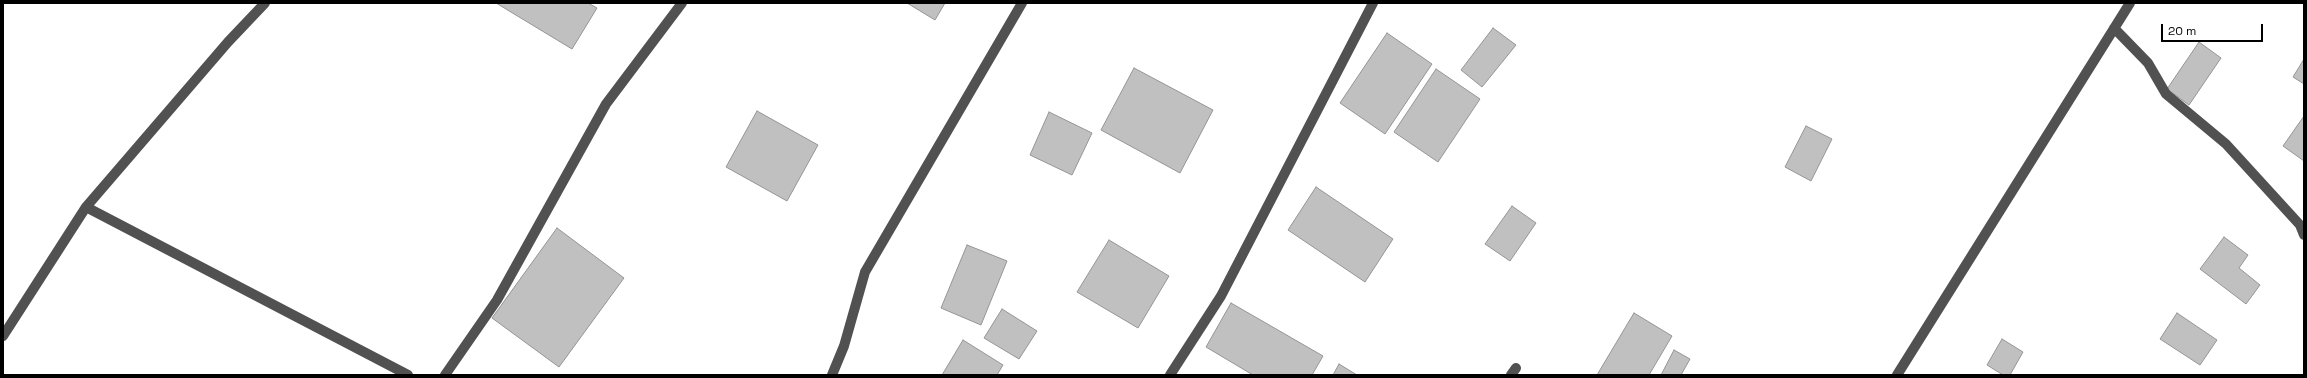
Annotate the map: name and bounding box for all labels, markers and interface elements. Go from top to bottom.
scale bar [2163,16,2265,42]
text: 20 m [2168,23,2196,39]

